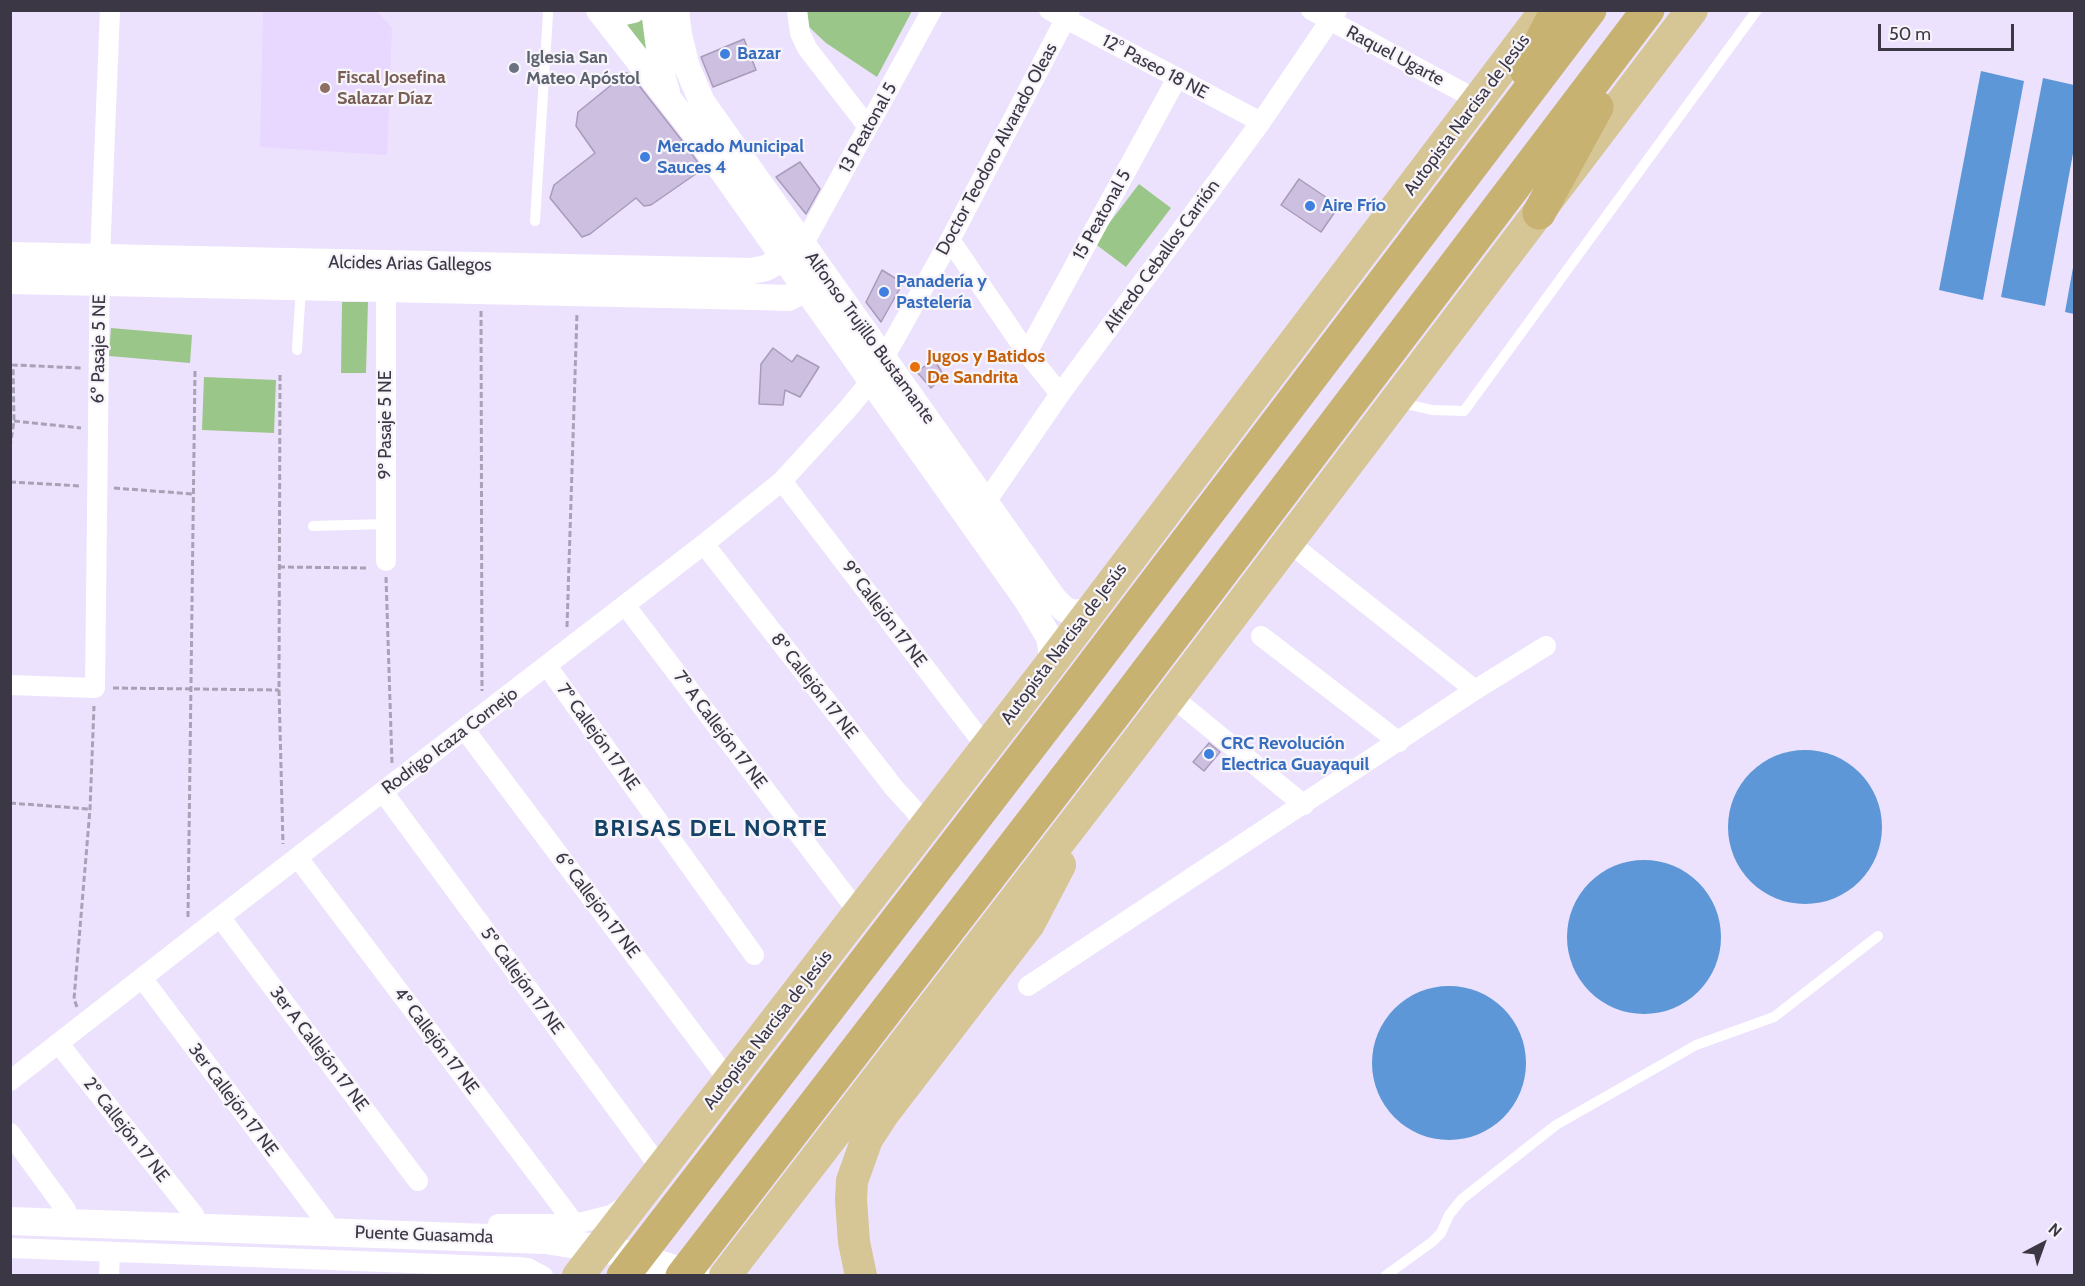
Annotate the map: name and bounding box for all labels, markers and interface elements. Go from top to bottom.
scale bar [1881,12,2018,50]
street label: Raquel Ugarte [1342,21,1448,91]
text: 50 m [1889,23,1931,45]
street label: 12° Paseo 18 NE [1098,30,1212,104]
street label: Autopista Narcisa de Jesús [1399,30,1535,200]
street label: Doctor Teodoro Alvarado Oleas [932,39,1062,259]
place label: Bazar [737,43,781,65]
place label: Iglesia San Mateo Apóstol [526,47,640,90]
marker: Bazar [718,47,732,61]
marker: Iglesia San Mateo Apóstol [507,61,521,75]
place label: Fiscal Josefina Salazar Díaz [337,67,446,110]
street label: 13 Peatonal 5 [834,79,902,177]
marker: Fiscal Josefina Salazar Díaz [318,81,332,95]
place label: Mercado Municipal Sauces 4 [657,136,804,178]
marker: Mercado Municipal Sauces 4 [638,150,652,164]
street label: 15 Peatonal 5 [1068,166,1136,264]
street label: Alfredo Ceballos Carrión [1099,176,1225,336]
place label: Aire Frío [1322,195,1386,217]
marker: Aire Frío [1303,199,1317,213]
street label: Alfonso Trujillo Bustamante [800,248,940,428]
street label: Alcides Arias Gallegos [328,252,492,276]
place label: Panadería y Pastelería [896,271,987,314]
marker: Panadería y Pastelería [877,285,891,299]
street label: 6º Pasaje 5 NE [87,294,111,404]
place label: Jugos y Batidos De Sandrita [927,346,1045,388]
marker: Jugos y Batidos De Sandrita [908,360,922,374]
street label: 9º Pasaje 5 NE [375,370,397,480]
street label: 9º Callejón 17 NE [837,556,931,672]
street label: Autopista Narcisa de Jesús [996,559,1132,729]
street label: 8º Callejón 17 NE [766,629,862,743]
street label: 7º A Callejón 17 NE [669,667,771,793]
street label: 7º Callejón 17 NE [552,679,644,795]
street label: Rodrigo Icaza Cornejo [378,683,522,799]
place label: CRC Revolución Electrica Guayaquil [1221,733,1369,776]
marker: CRC Revolución Electrica Guayaquil [1202,747,1216,761]
district label: BRISAS DEL NORTE [594,815,828,843]
street label: 6º Callejón 17 NE [550,847,644,963]
street label: 5º Callejón 17 NE [476,923,568,1039]
street label: Autopista Narcisa de Jesús [699,946,837,1114]
street label: 3er A Callejón 17 NE [265,982,373,1116]
street label: 4º Callejón 17 NE [389,983,483,1099]
street label: 3er Callejón 17 NE [184,1039,282,1161]
street label: 2º Callejón 17 NE [78,1073,174,1187]
north arrow [2013,1214,2073,1274]
text: N [2045,1219,2066,1241]
street label: Puente Guasamda [354,1222,494,1248]

